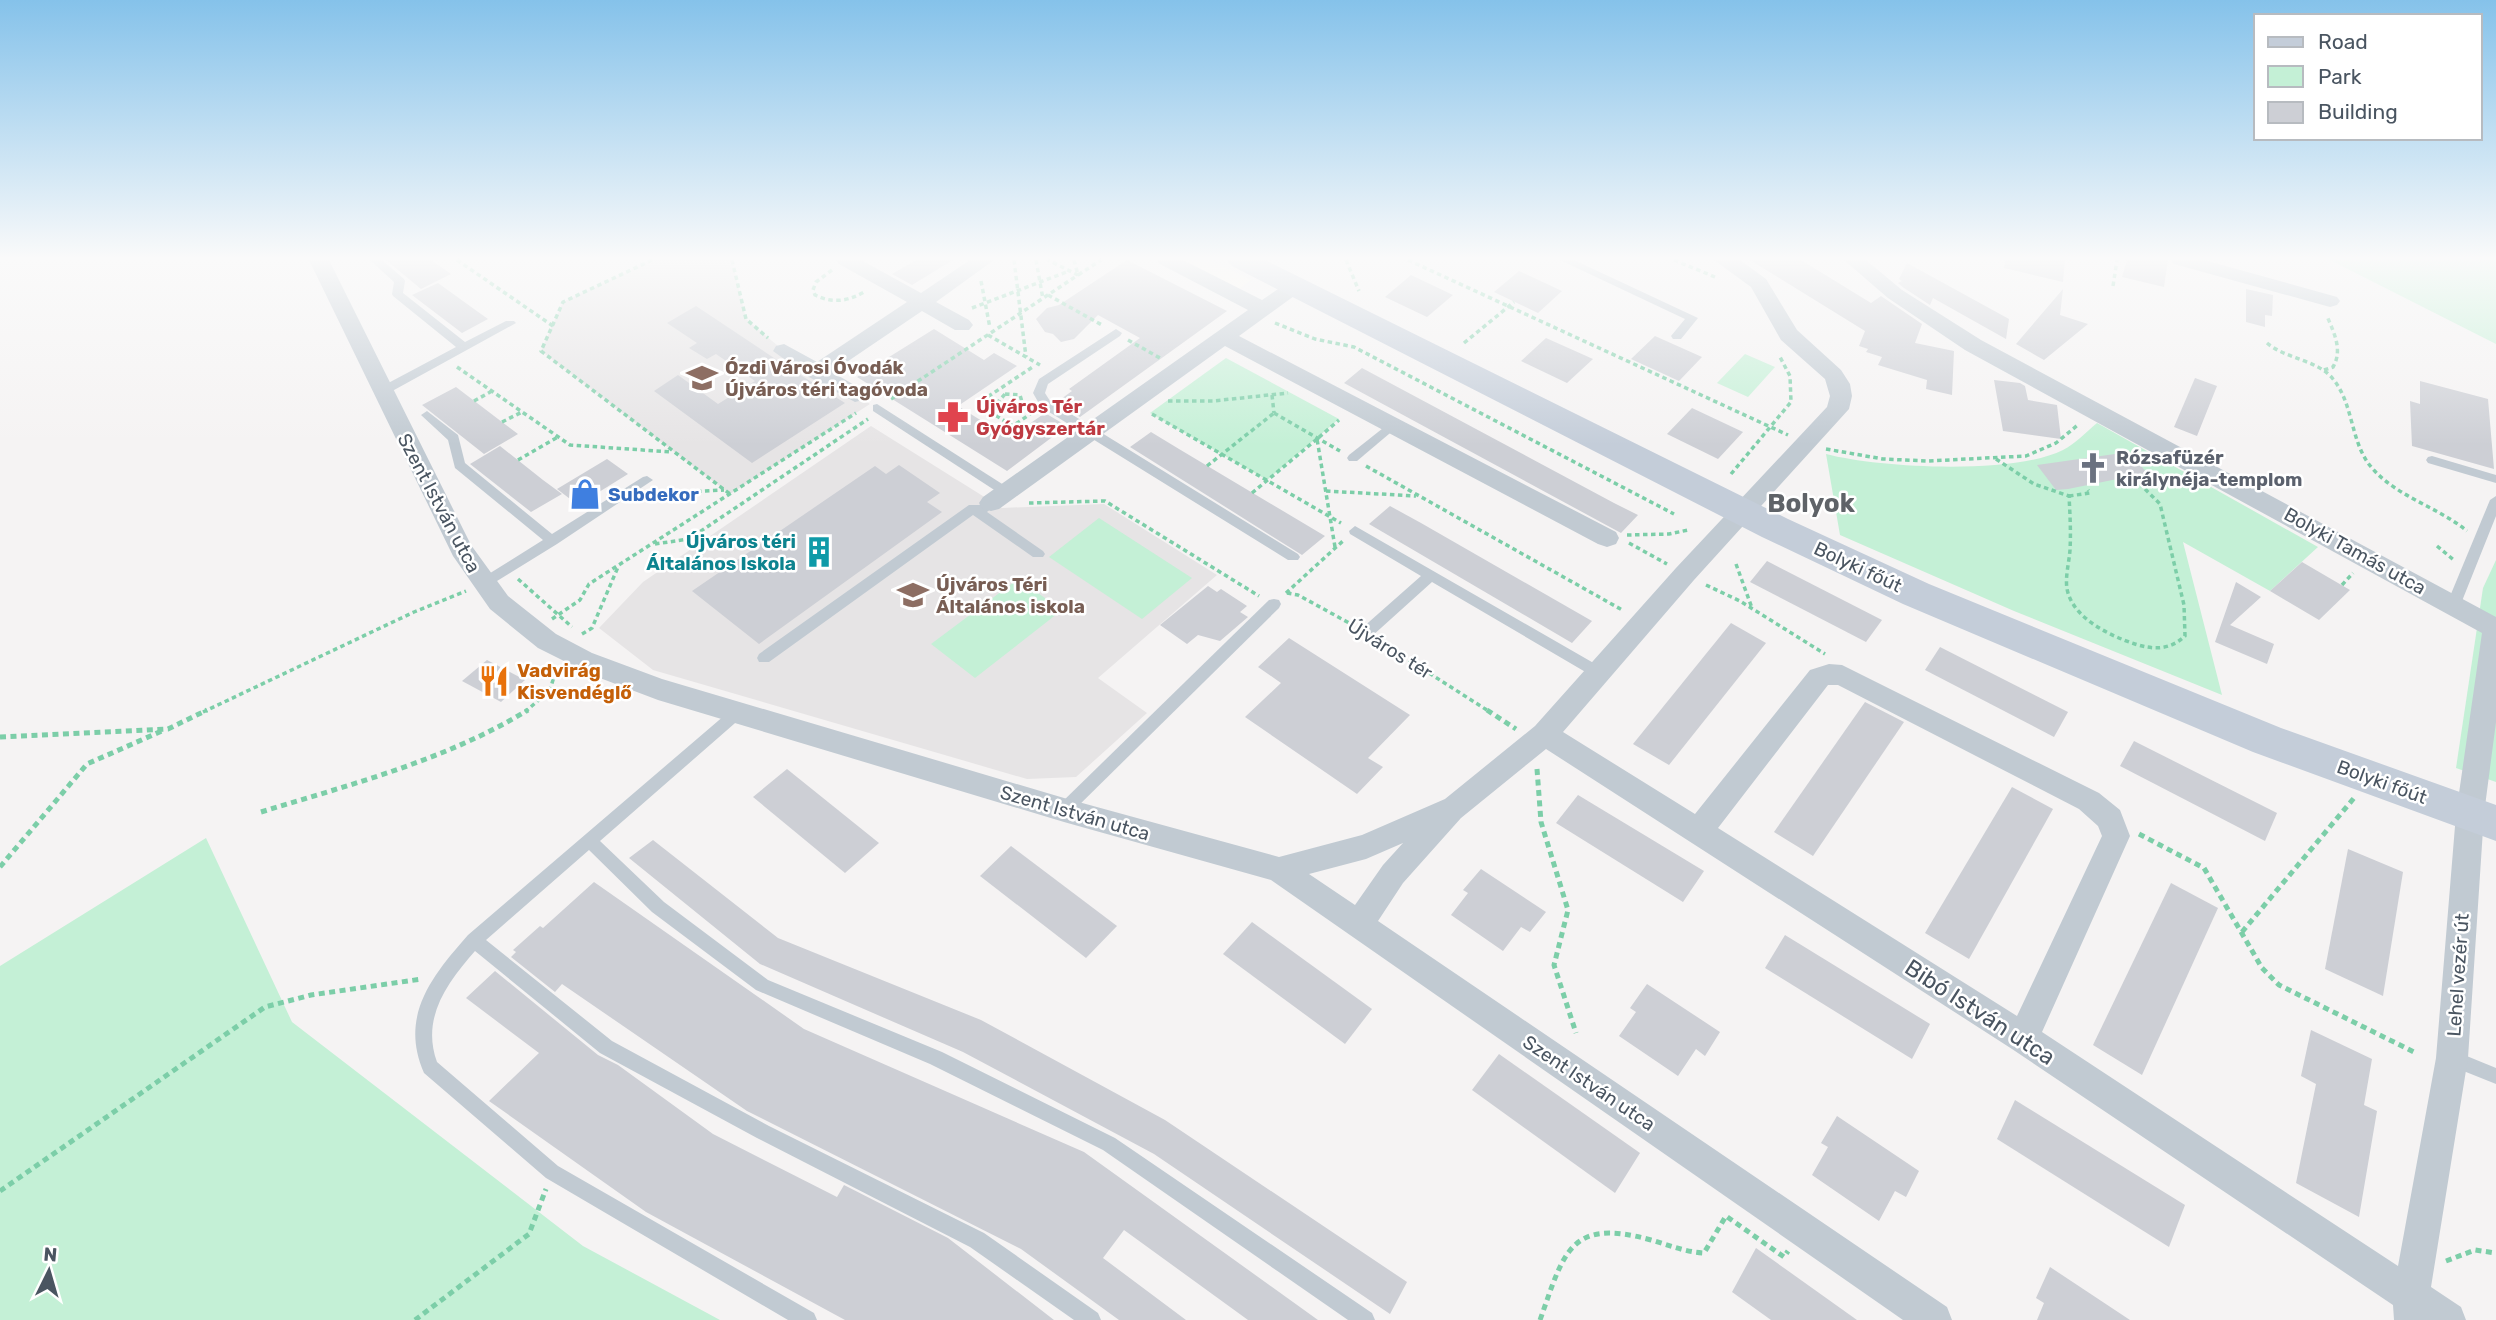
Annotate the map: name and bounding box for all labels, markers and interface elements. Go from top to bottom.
legend [2254,14,2482,140]
text: Road [2318,29,2368,54]
text: Park [2318,64,2362,89]
text: Building [2318,99,2398,124]
place label: Ózdi Városi Óvodák Újváros téri tagóvoda [725,356,928,401]
school or university icon: Ózdi Városi Óvodák Újváros téri tagóvoda [685,361,719,395]
place label: Újváros Tér Gyógyszertár [976,395,1105,440]
pharmacy icon: Újváros Tér Gyógyszertár [936,400,970,434]
street label: Szent István utca [393,429,485,577]
place label: Rózsafüzér királynéja-templom [2116,446,2302,491]
church icon: Rózsafüzér királynéja-templom [2076,451,2110,485]
shop icon: Subdekor [568,477,602,511]
place label: Subdekor [608,483,699,506]
district label: Bolyok [1767,488,1856,519]
street label: Bolyki Tamás utca [2280,502,2430,600]
place label: Újváros téri Általános Iskola [646,530,796,575]
building icon: Újváros téri Általános Iskola [802,535,836,569]
street label: Bolyki főút [1810,537,1906,598]
place label: Újváros Téri Általános iskola [936,573,1085,618]
school or university icon: Újváros Téri Általános iskola [896,578,930,612]
street label: Újváros tér [1343,614,1437,685]
place label: Vadvirág Kisvendéglő [517,659,632,704]
restaurant icon: Vadvirág Kisvendéglő [477,664,511,698]
street label: Bolyki főút [2334,755,2431,809]
street label: Szent István utca [998,781,1152,845]
street label: Lehel vezér út [2442,912,2474,1037]
street label: Bibó István utca [1900,953,2060,1071]
street label: Szent István utca [1519,1030,1659,1136]
north arrow [14,1236,84,1306]
text: N [43,1243,58,1267]

